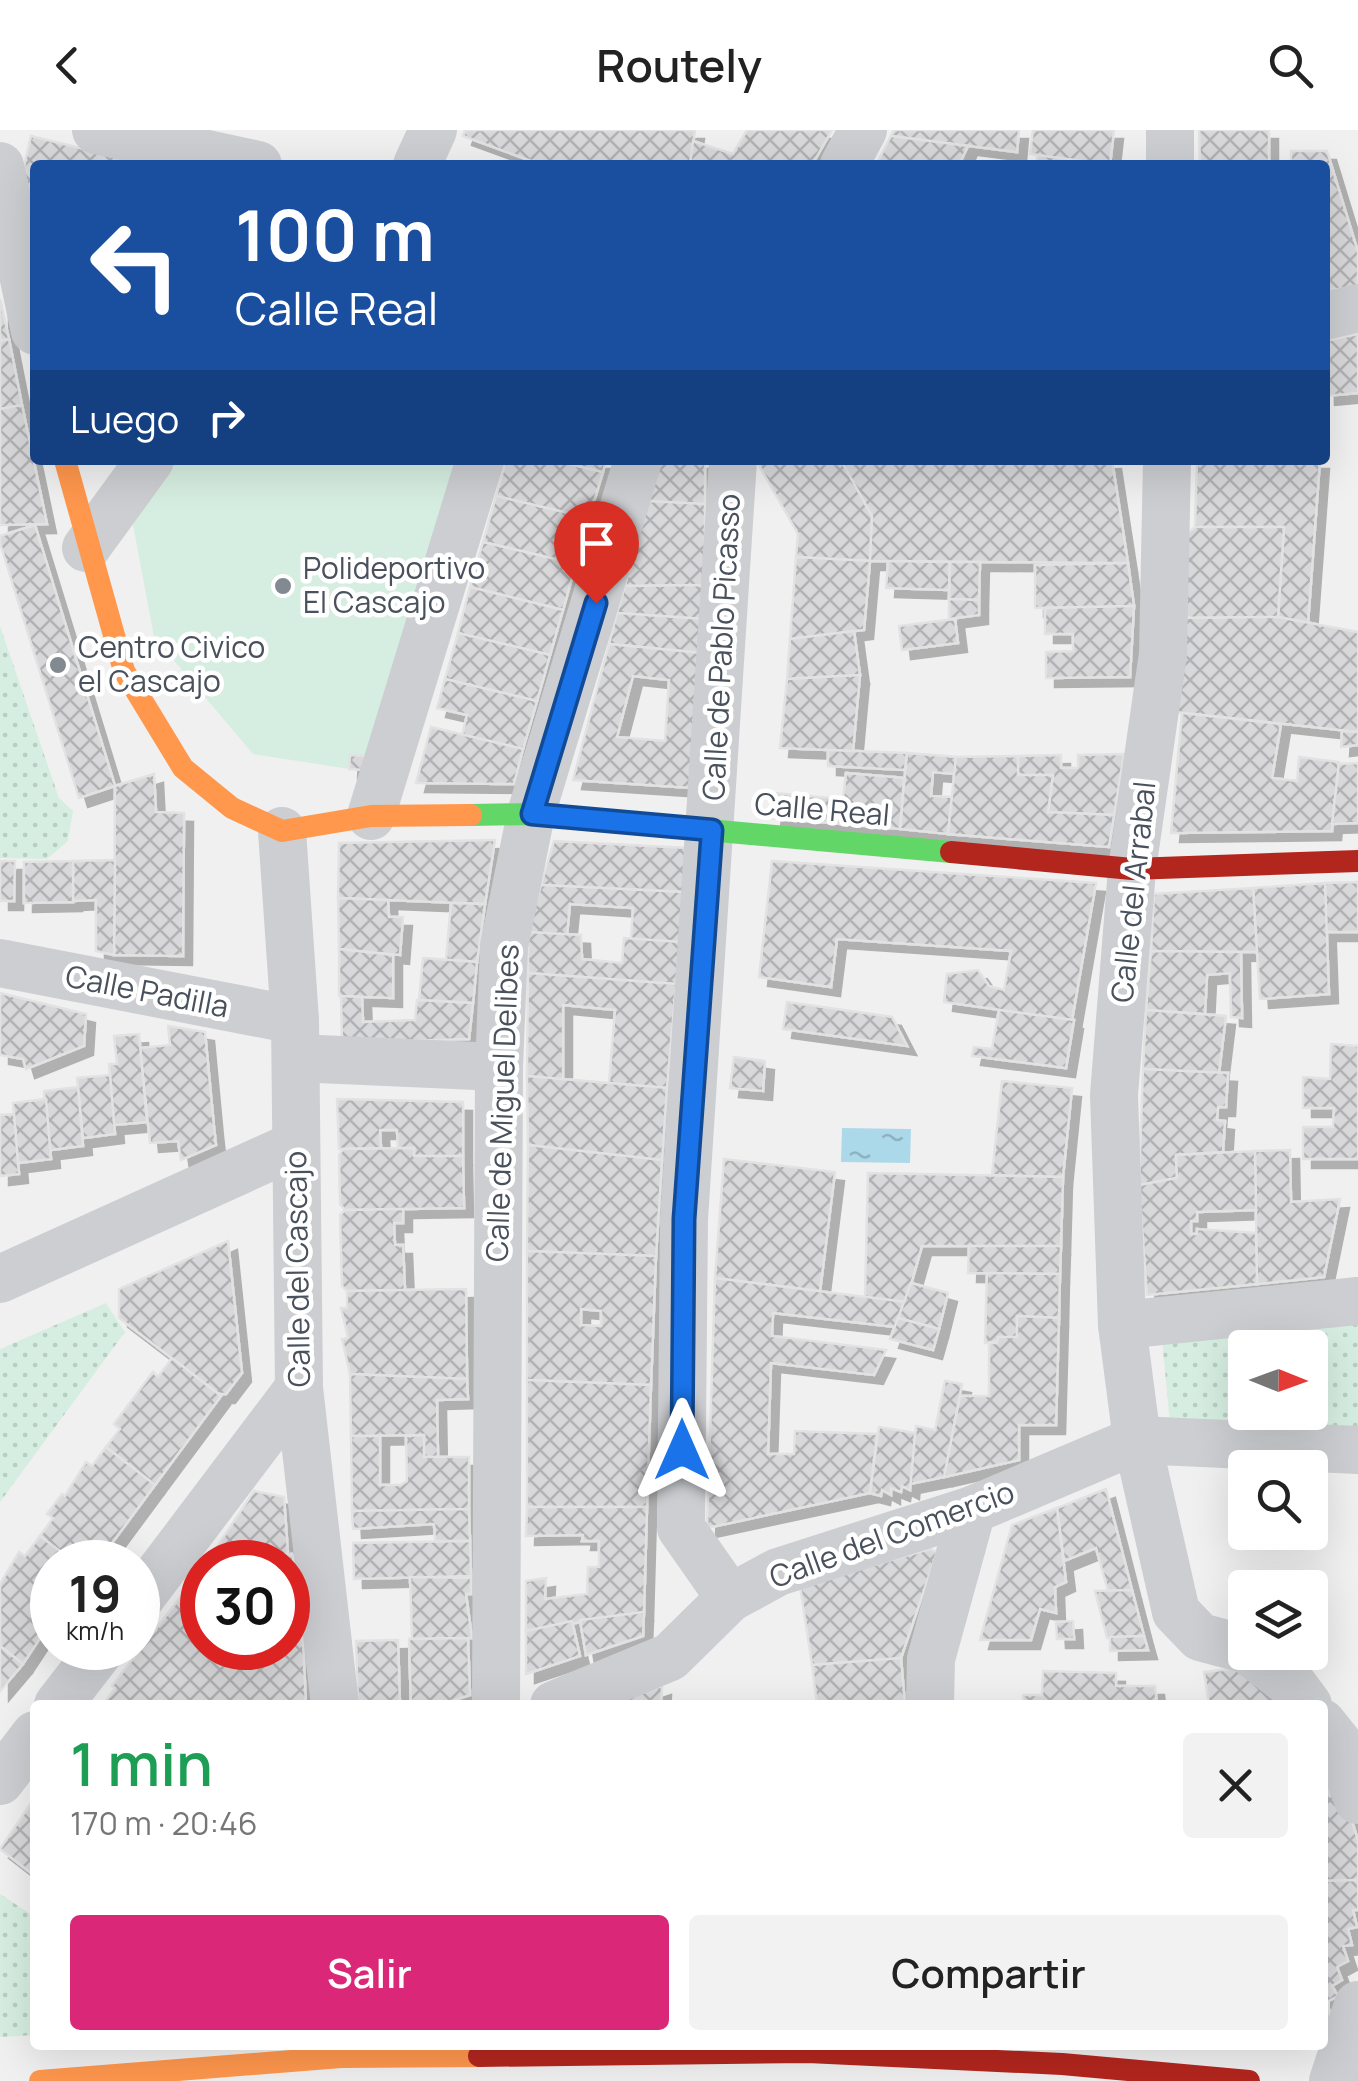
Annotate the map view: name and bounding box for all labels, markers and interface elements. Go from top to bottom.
text: Routely [596,34,762,96]
icon: back [40,38,95,93]
icon: search [1263,38,1318,93]
text: 100 m [235,186,435,282]
icon: left [70,200,200,330]
text: Calle Real [235,277,438,339]
icon: right [199,390,254,445]
text: Luego [70,392,179,444]
street label: Calle de Pablo Picasso [692,492,749,801]
pin [554,501,639,604]
icon: arrive [569,516,624,571]
place label: Polideportivo El Cascajo [303,547,485,622]
marker: Polideportivo El Cascajo [272,575,294,597]
place label: Centro Civico el Cascajo [78,626,265,701]
marker: Centro Civico el Cascajo [47,654,69,676]
street label: Calle del Arrabal [1101,779,1165,1004]
street label: Calle Real [753,782,891,835]
street label: Calle de Miguel Delibes [475,943,528,1263]
street label: Calle Padilla [62,955,232,1026]
street label: Calle del Cascajo [274,1151,319,1388]
north arrow [1228,1330,1328,1430]
map controls [1228,1330,1328,1670]
position arrow [630,1398,734,1502]
button: search [1228,1450,1328,1550]
street label: Calle del Comercio [763,1470,1019,1597]
speed limit sign: 30 [180,1540,310,1670]
text: 19 [69,1559,121,1627]
button: layers [1228,1570,1328,1670]
text: km/h [66,1613,124,1648]
text: 1 min [70,1722,213,1804]
button: close [1183,1733,1288,1838]
text: 170 m · 20:46 [70,1801,258,1845]
button: Salir [70,1915,669,2030]
button: Compartir [689,1915,1288,2030]

